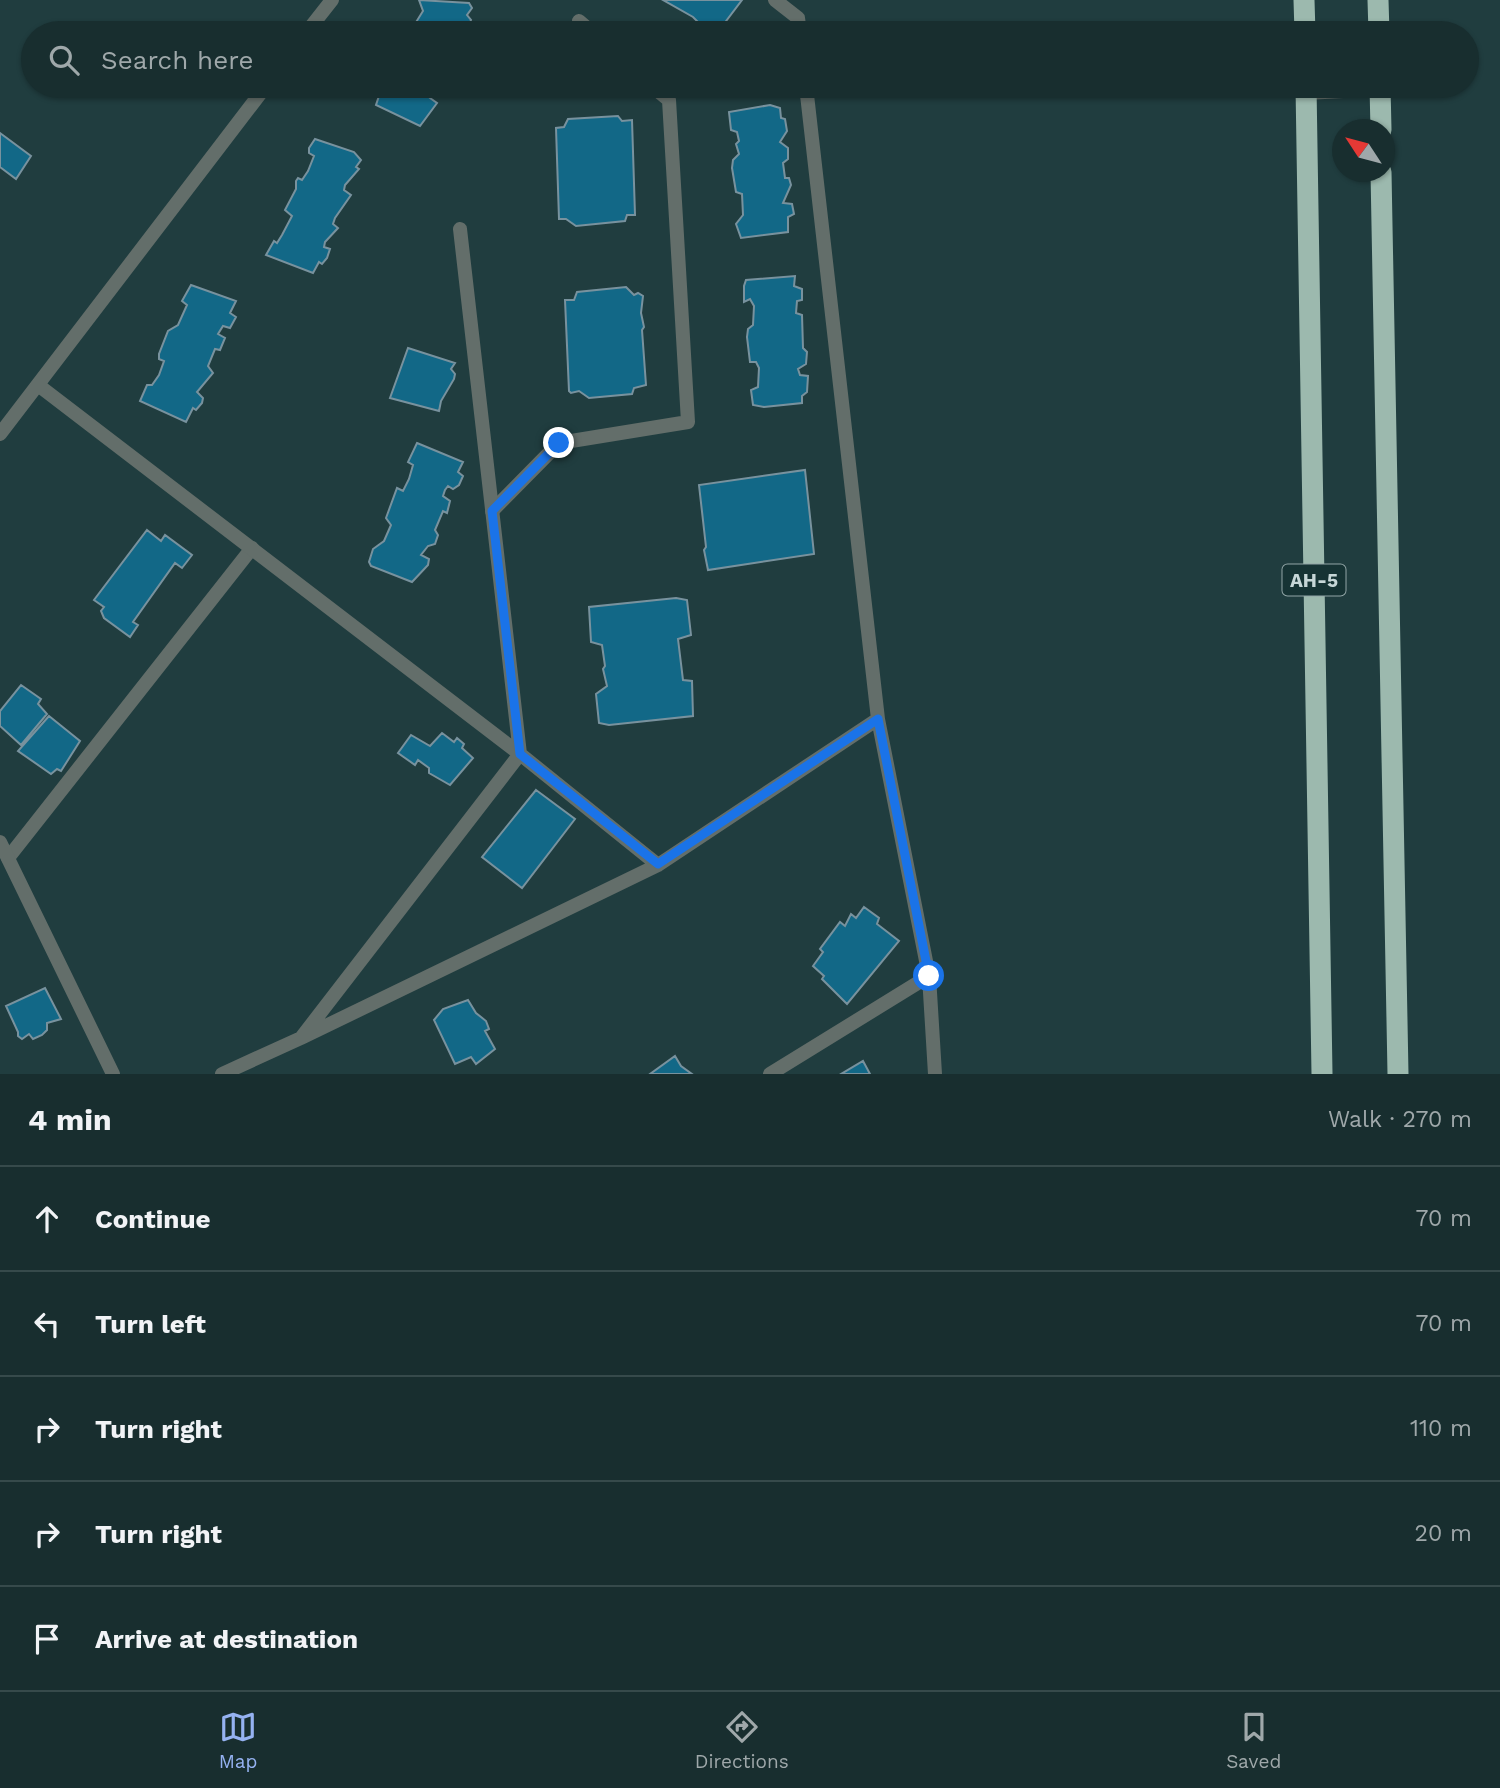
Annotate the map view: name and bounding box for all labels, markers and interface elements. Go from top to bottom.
search box [21,21,1479,98]
icon: search [45,41,83,79]
text: Search here [101,45,253,75]
north arrow [1332,119,1395,182]
route end [543,427,574,458]
road number: AH-5 [1282,565,1346,596]
route start [913,960,944,991]
text: 4 min [28,1102,112,1137]
text: Walk · 270 m [1328,1106,1472,1133]
icon: ahead [28,1200,66,1238]
text: Continue [95,1204,211,1234]
text: 70 m [1415,1205,1472,1232]
icon: left [28,1305,66,1343]
text: Turn left [95,1309,206,1339]
text: 70 m [1415,1310,1472,1337]
icon: right [28,1410,66,1448]
text: Turn right [95,1414,222,1444]
text: 110 m [1410,1415,1472,1442]
icon: right [28,1515,66,1553]
text: Turn right [95,1519,222,1549]
text: 20 m [1415,1520,1472,1547]
icon: arrive [28,1620,66,1658]
text: Arrive at destination [95,1624,358,1654]
tab: Map [219,1708,257,1773]
tab: Directions [695,1708,789,1773]
tab: Saved [1226,1708,1281,1773]

